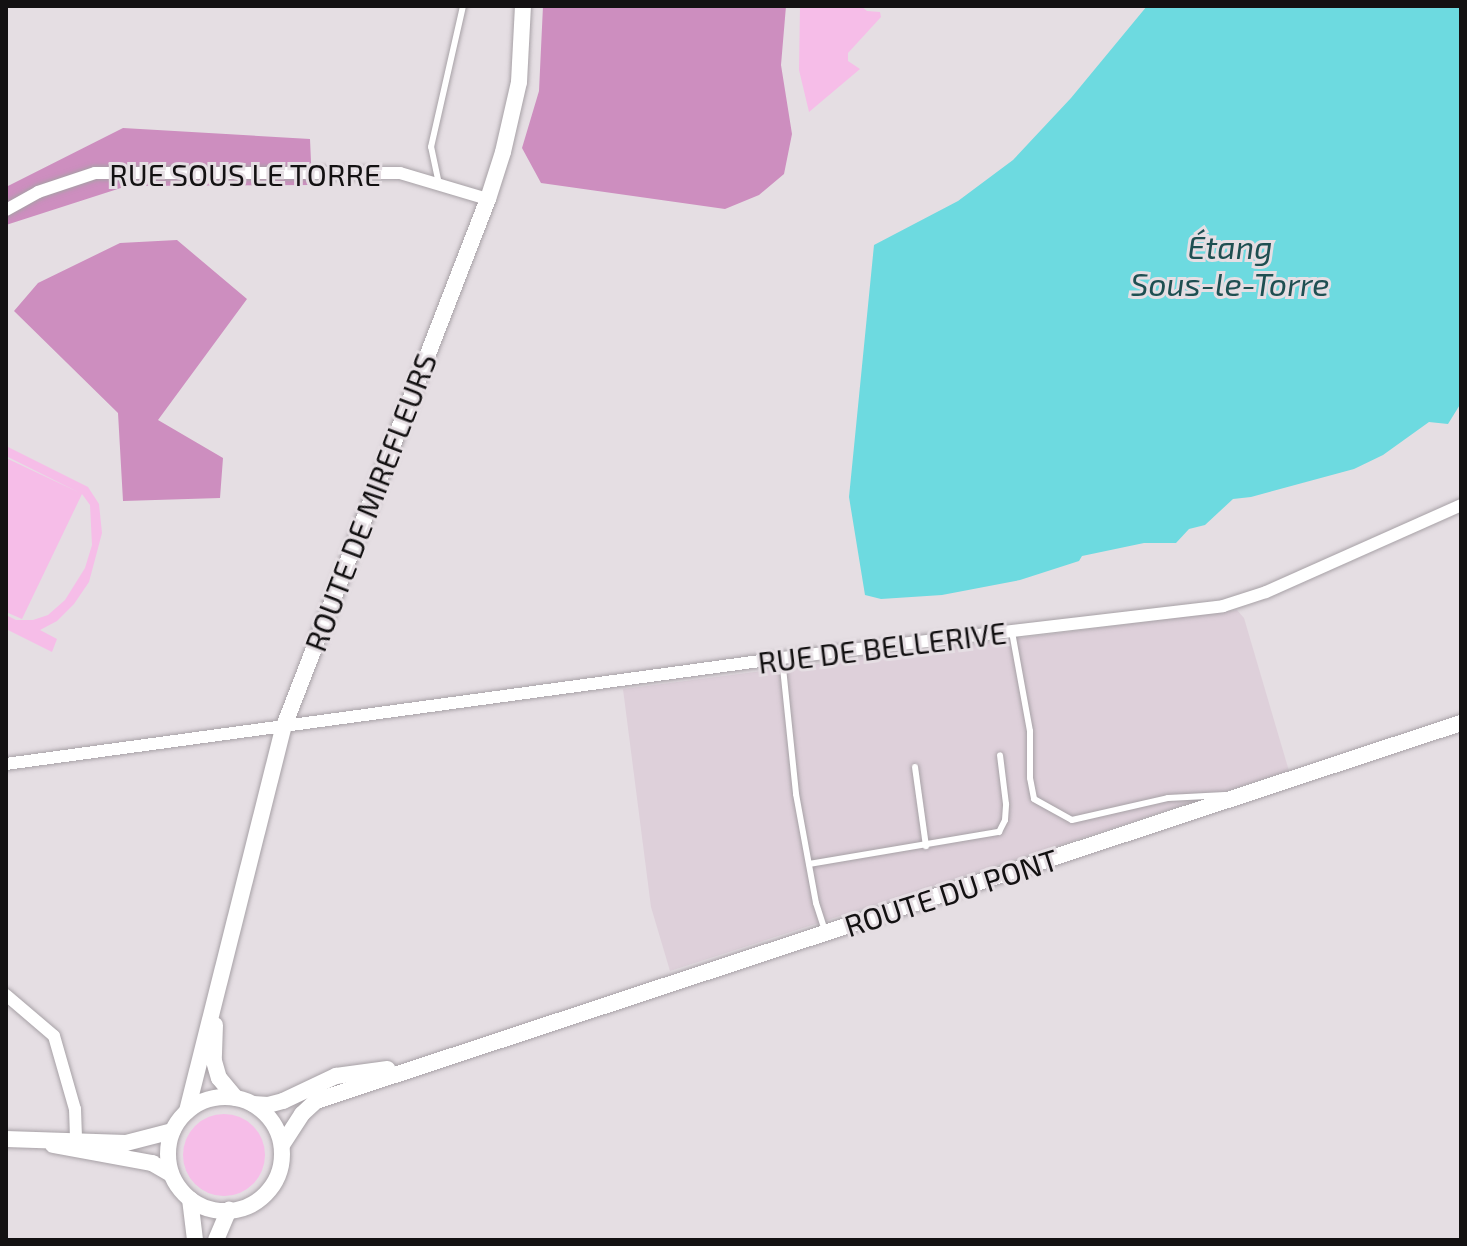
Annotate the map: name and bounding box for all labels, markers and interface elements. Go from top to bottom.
street label: RUE SOUS LE TORRE [109,156,381,192]
water label: Étang Sous-le-Torre [1130,228,1330,303]
street label: ROUTE DE MIREFLEURS [297,348,443,656]
street label: RUE DE BELLERIVE [756,614,1008,680]
street label: ROUTE DU PONT [840,841,1062,943]

